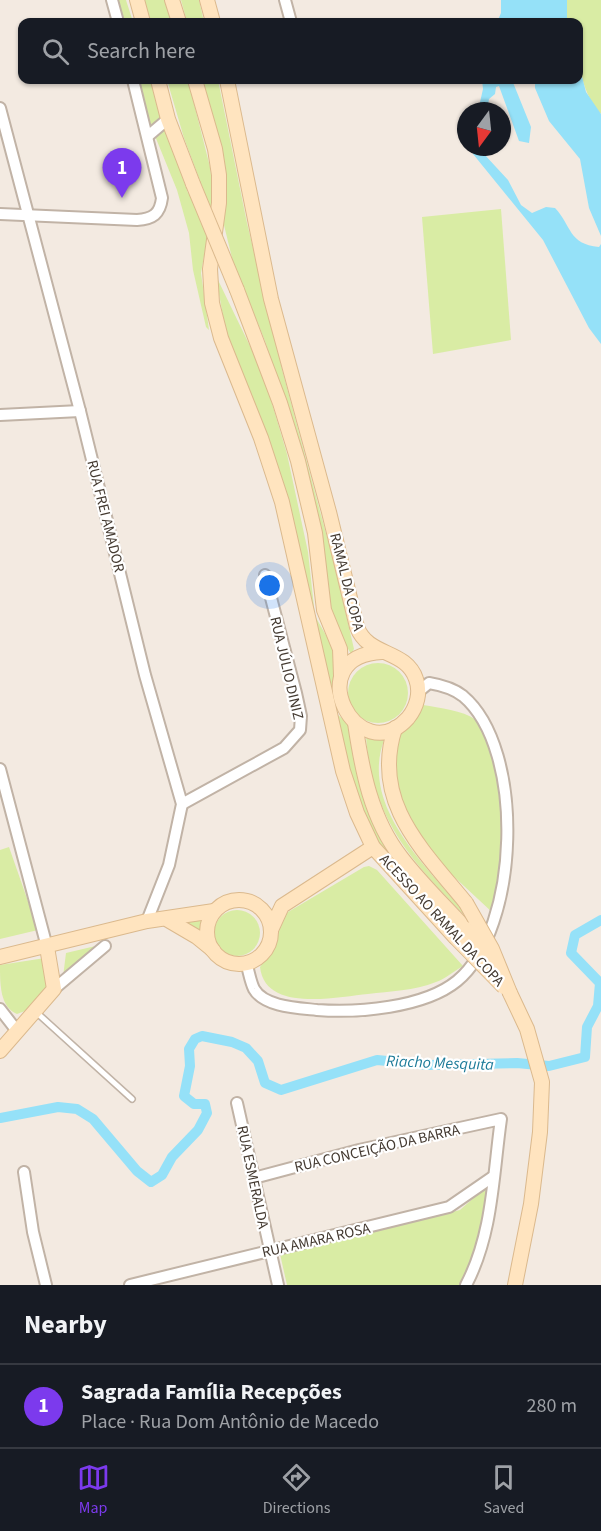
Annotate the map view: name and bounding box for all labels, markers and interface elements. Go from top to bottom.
search box [18,18,583,84]
icon: search [39,35,72,68]
text: Search here [87,35,195,67]
north arrow [457,102,511,156]
pin: 1 [102,148,142,198]
street label: RUA FREI AMADOR [81,458,130,575]
street label: RAMAL DA COPA [324,531,369,634]
your location [255,571,284,600]
street label: RUA JÚLIO DINIZ [264,615,309,722]
street label: ACESSO AO RAMAL DA COPA [374,849,509,992]
water label: Riacho Mesquita [386,1050,495,1076]
street label: RUA CONCEIÇÃO DA BARRA [292,1119,463,1178]
street label: RUA ESMERALDA [231,1124,274,1231]
street label: RUA AMARA ROSA [260,1218,373,1263]
text: Nearby [24,1306,107,1343]
text: Sagrada Família Recepções [81,1376,342,1408]
text: 1 [38,1392,49,1420]
text: 280 m [527,1392,577,1420]
text: Place · Rua Dom Antônio de Macedo [81,1408,379,1436]
tab: Map [77,1461,110,1519]
tab: Directions [263,1461,330,1519]
tab: Saved [484,1461,524,1519]

